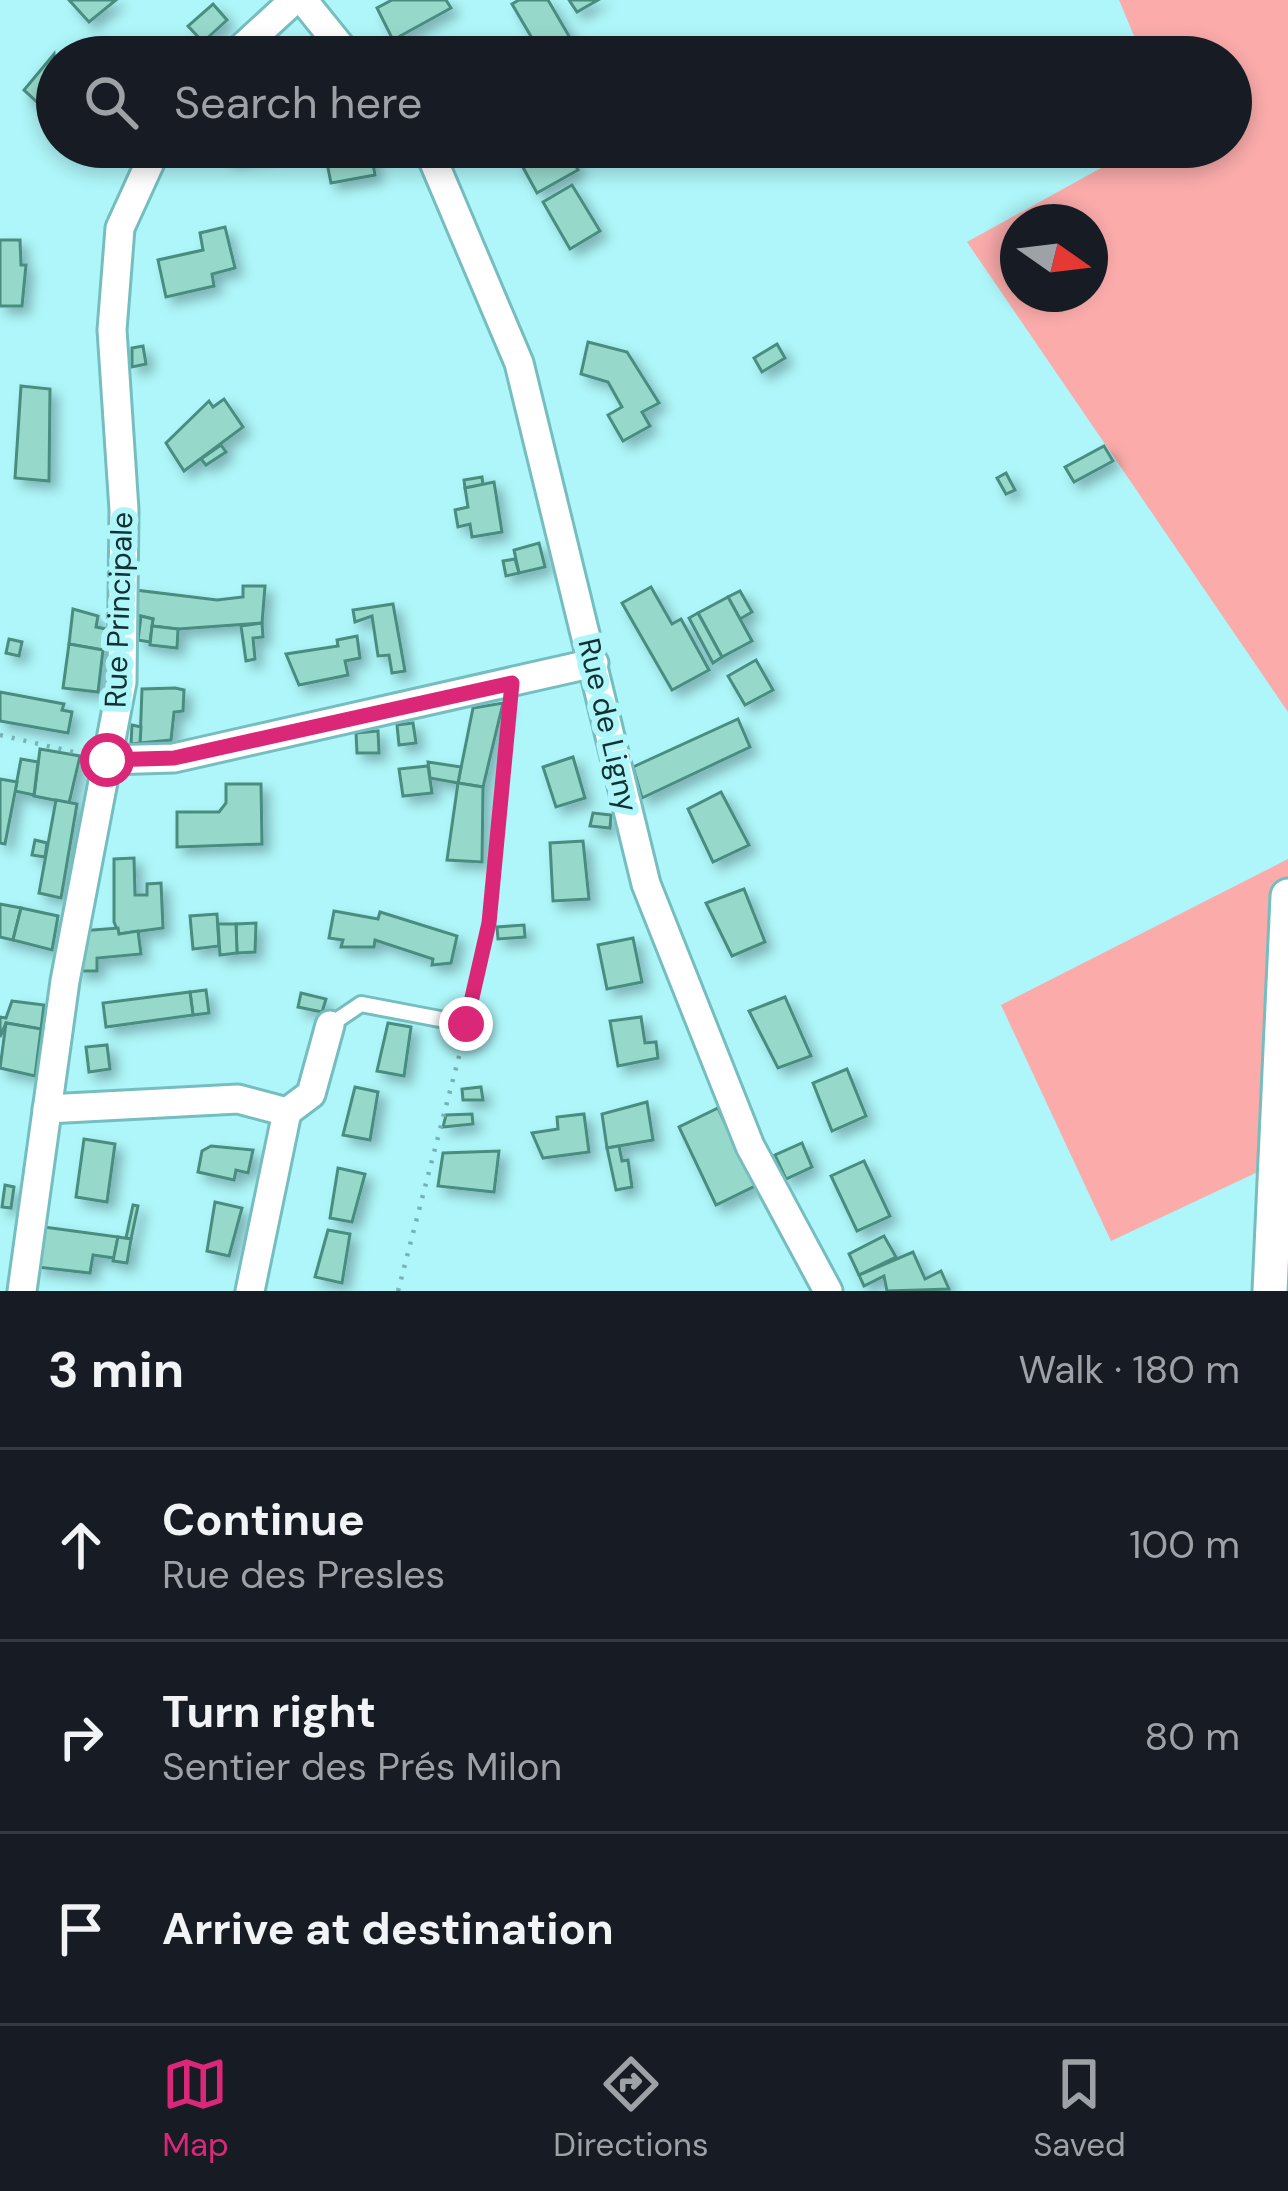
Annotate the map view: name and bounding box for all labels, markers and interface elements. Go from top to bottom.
search box [36,36,1252,168]
icon: search [78,69,144,135]
text: Search here [174,73,422,132]
north arrow [1000,204,1108,312]
street label: Rue Principale [96,511,141,709]
street label: Rue de Ligny [570,634,647,816]
route start [80,733,134,787]
route end [439,997,493,1051]
text: 3 min [48,1336,184,1403]
text: Walk · 180 m [1018,1344,1240,1395]
text: Continue [162,1490,365,1549]
icon: ahead [48,1512,114,1578]
text: 100 m [1129,1519,1240,1570]
text: Rue des Presles [162,1549,445,1600]
text: Turn right [162,1682,376,1741]
icon: right [48,1704,114,1770]
text: 80 m [1144,1711,1240,1762]
text: Sentier des Prés Milon [162,1741,562,1792]
icon: arrive [48,1896,114,1962]
text: Arrive at destination [162,1899,614,1958]
tab: Map [162,2051,229,2166]
tab: Directions [553,2051,709,2166]
tab: Saved [1033,2051,1126,2166]

